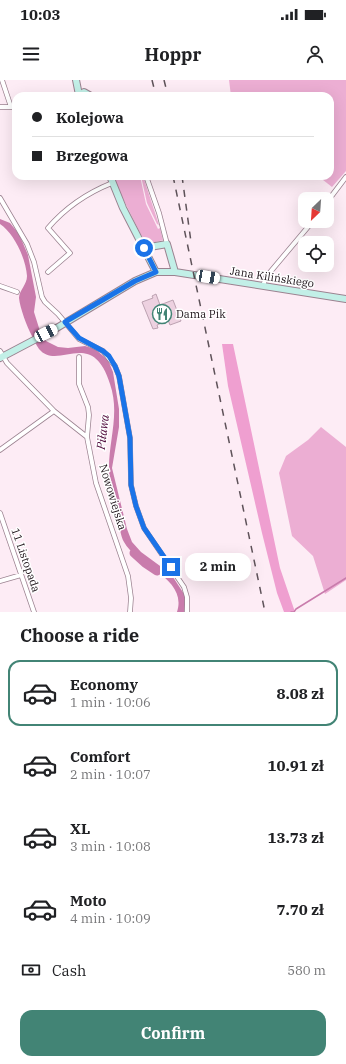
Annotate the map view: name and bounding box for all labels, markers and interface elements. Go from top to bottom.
text: 10:03 [20,5,61,24]
icon: menu [20,43,42,65]
text: Hoppr [145,43,201,66]
icon: person [304,43,326,65]
text: Kolejowa [56,108,124,127]
text: Brzegowa [56,146,128,165]
north arrow [298,192,334,228]
map controls [298,192,334,272]
button: locate [298,236,334,272]
route start [135,239,153,257]
street label: Jana Kilińskiego [229,263,315,291]
car [195,269,221,285]
restaurant icon: Dama Pik [151,303,173,325]
place label: Dama Pik [176,307,226,321]
car [33,322,59,344]
water label: Piława [93,413,112,451]
street label: Nowowiejska [96,462,130,532]
street label: 11 Listopada [9,526,43,594]
callout: 2 min [185,553,251,581]
route end [162,558,180,576]
text: 2 min [200,558,236,575]
text: Choose a ride [20,624,139,647]
icon: car [22,675,58,711]
text: Economy [70,675,138,694]
text: 8.08 zł [277,684,324,703]
text: 1 min · 10:06 [70,694,151,711]
icon: car [22,747,58,783]
text: Comfort [70,747,130,766]
text: 10.91 zł [268,756,324,775]
text: 2 min · 10:07 [70,766,151,783]
icon: car [22,819,58,855]
text: XL [70,819,90,838]
text: 13.73 zł [268,828,324,847]
text: 3 min · 10:08 [70,838,151,855]
icon: car [22,891,58,927]
text: Moto [70,891,107,910]
text: 7.70 zł [277,900,324,919]
text: 4 min · 10:09 [70,910,151,927]
icon: cash [20,959,42,981]
text: Cash [52,961,86,980]
text: 580 m [287,962,326,979]
button: Confirm [20,1010,326,1056]

